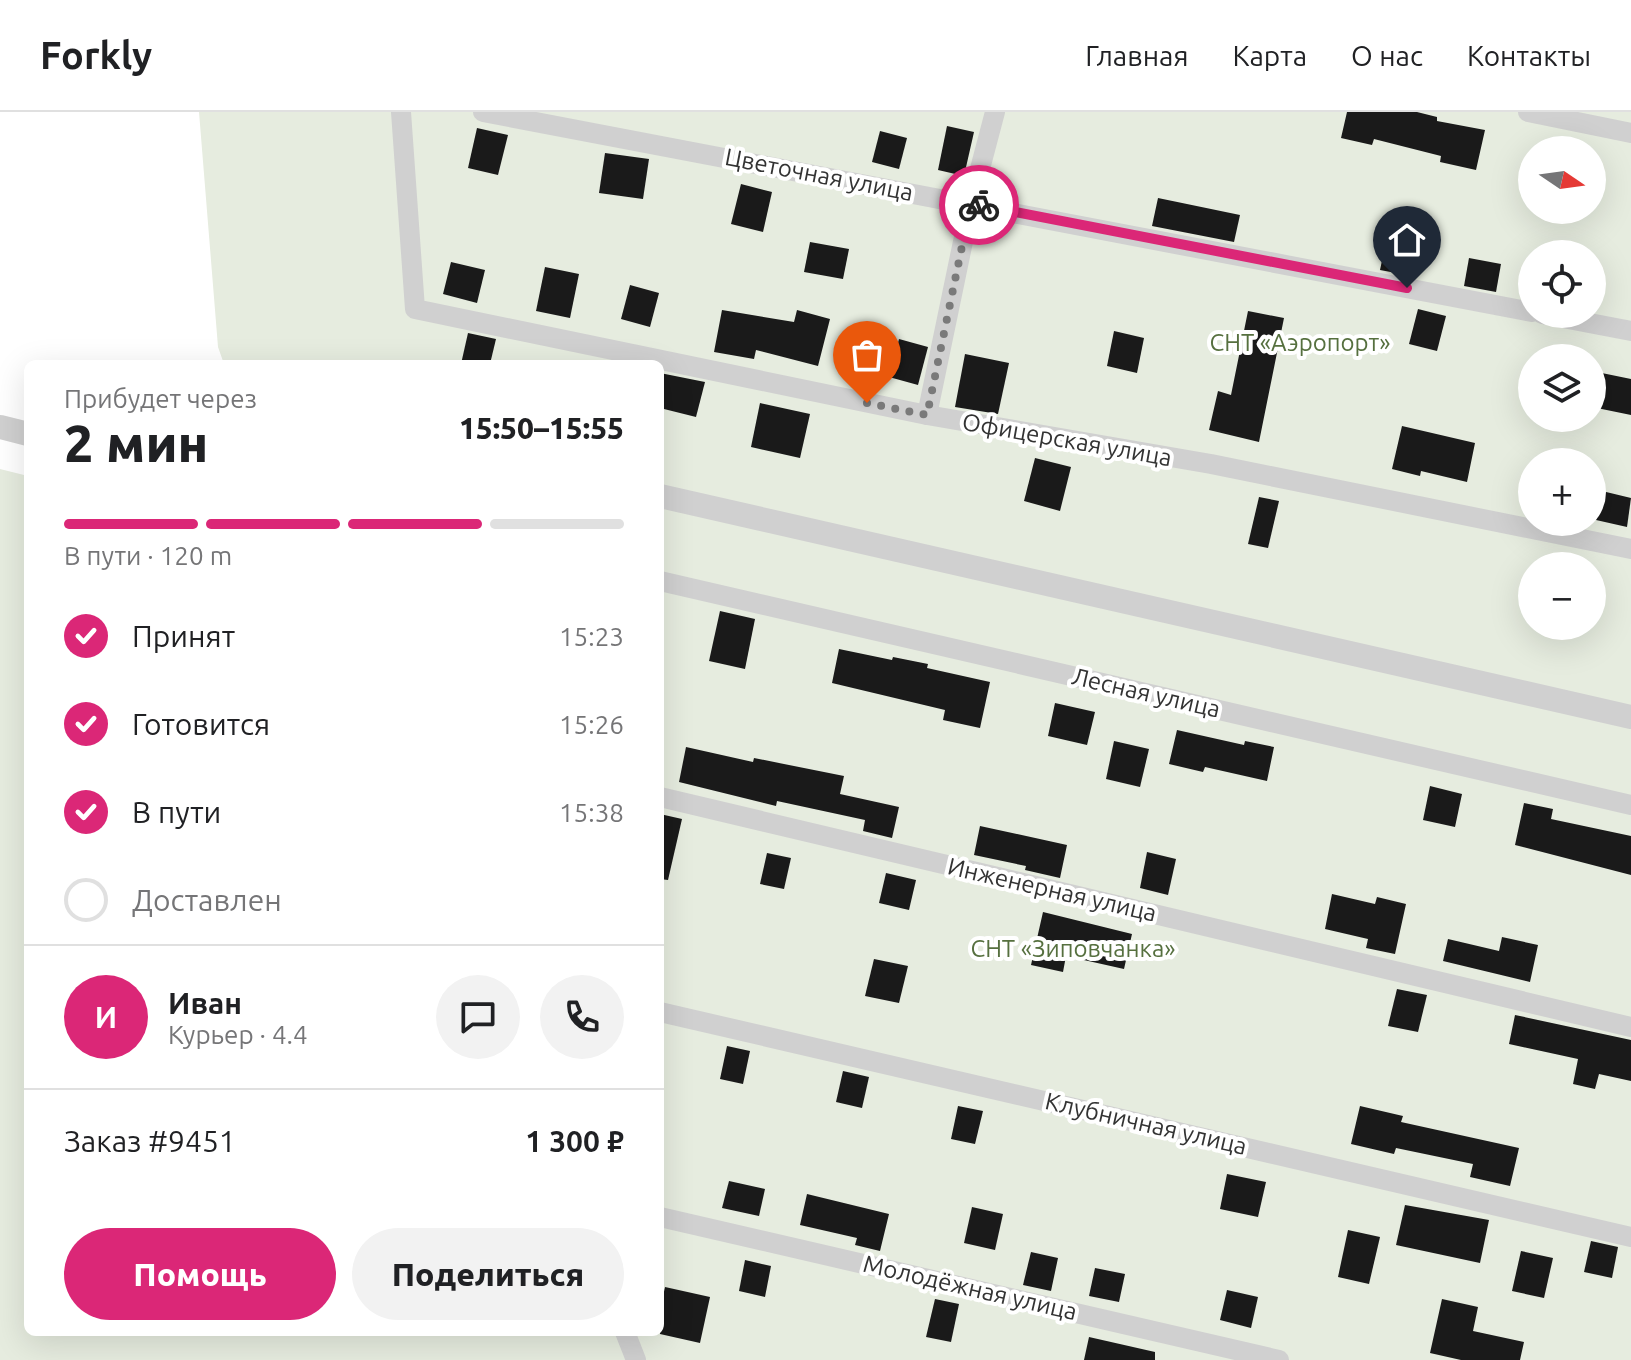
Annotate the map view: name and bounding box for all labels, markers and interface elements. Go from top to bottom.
text: Forkly [40,34,152,76]
text: Главная [1085,40,1188,71]
text: Карта [1232,40,1307,71]
text: О нас [1351,40,1423,71]
text: Контакты [1467,40,1591,71]
north arrow [1518,136,1606,224]
map controls [1518,136,1606,640]
street label: Цветочная улица [723,143,915,206]
courier [939,165,1019,245]
icon: bike [957,183,1001,227]
pin [1373,206,1441,288]
icon: home [1385,218,1429,262]
button: locate [1518,240,1606,328]
pin [833,321,901,403]
park label: СНТ «Аэропорт» [1209,329,1391,356]
icon: bag [845,333,889,377]
button: layers [1518,344,1606,432]
text: Прибудет через [64,384,257,413]
street label: Офицерская улица [960,408,1174,471]
text: 15:50–15:55 [459,411,624,445]
text: 2 мин [64,414,208,472]
button: + [1518,448,1606,536]
text: В пути · 120 m [64,541,232,570]
button: − [1518,552,1606,640]
icon: check [64,614,108,658]
text: Принят [132,619,235,653]
text: 15:23 [559,622,624,651]
street label: Лесная улица [1069,662,1223,723]
icon: check [64,702,108,746]
text: Готовится [132,707,270,741]
text: 15:26 [559,710,624,739]
icon: check [64,790,108,834]
text: В пути [132,795,221,829]
text: 15:38 [559,798,624,827]
street label: Инженерная улица [945,852,1159,927]
text: Доставлен [132,883,282,917]
park label: СНТ «Зиповчанка» [970,935,1176,962]
button: chat [436,975,520,1059]
button: phone [540,975,624,1059]
text: Иван [168,986,242,1020]
text: И [95,1000,117,1034]
text: Курьер · 4.4 [168,1020,308,1049]
street label: Клубничная улица [1043,1087,1250,1160]
text: Заказ #9451 [64,1124,236,1158]
text: 1 300 ₽ [525,1124,624,1158]
button: Помощь [64,1228,336,1320]
button: Поделиться [352,1228,624,1320]
street label: Молодёжная улица [861,1250,1080,1325]

